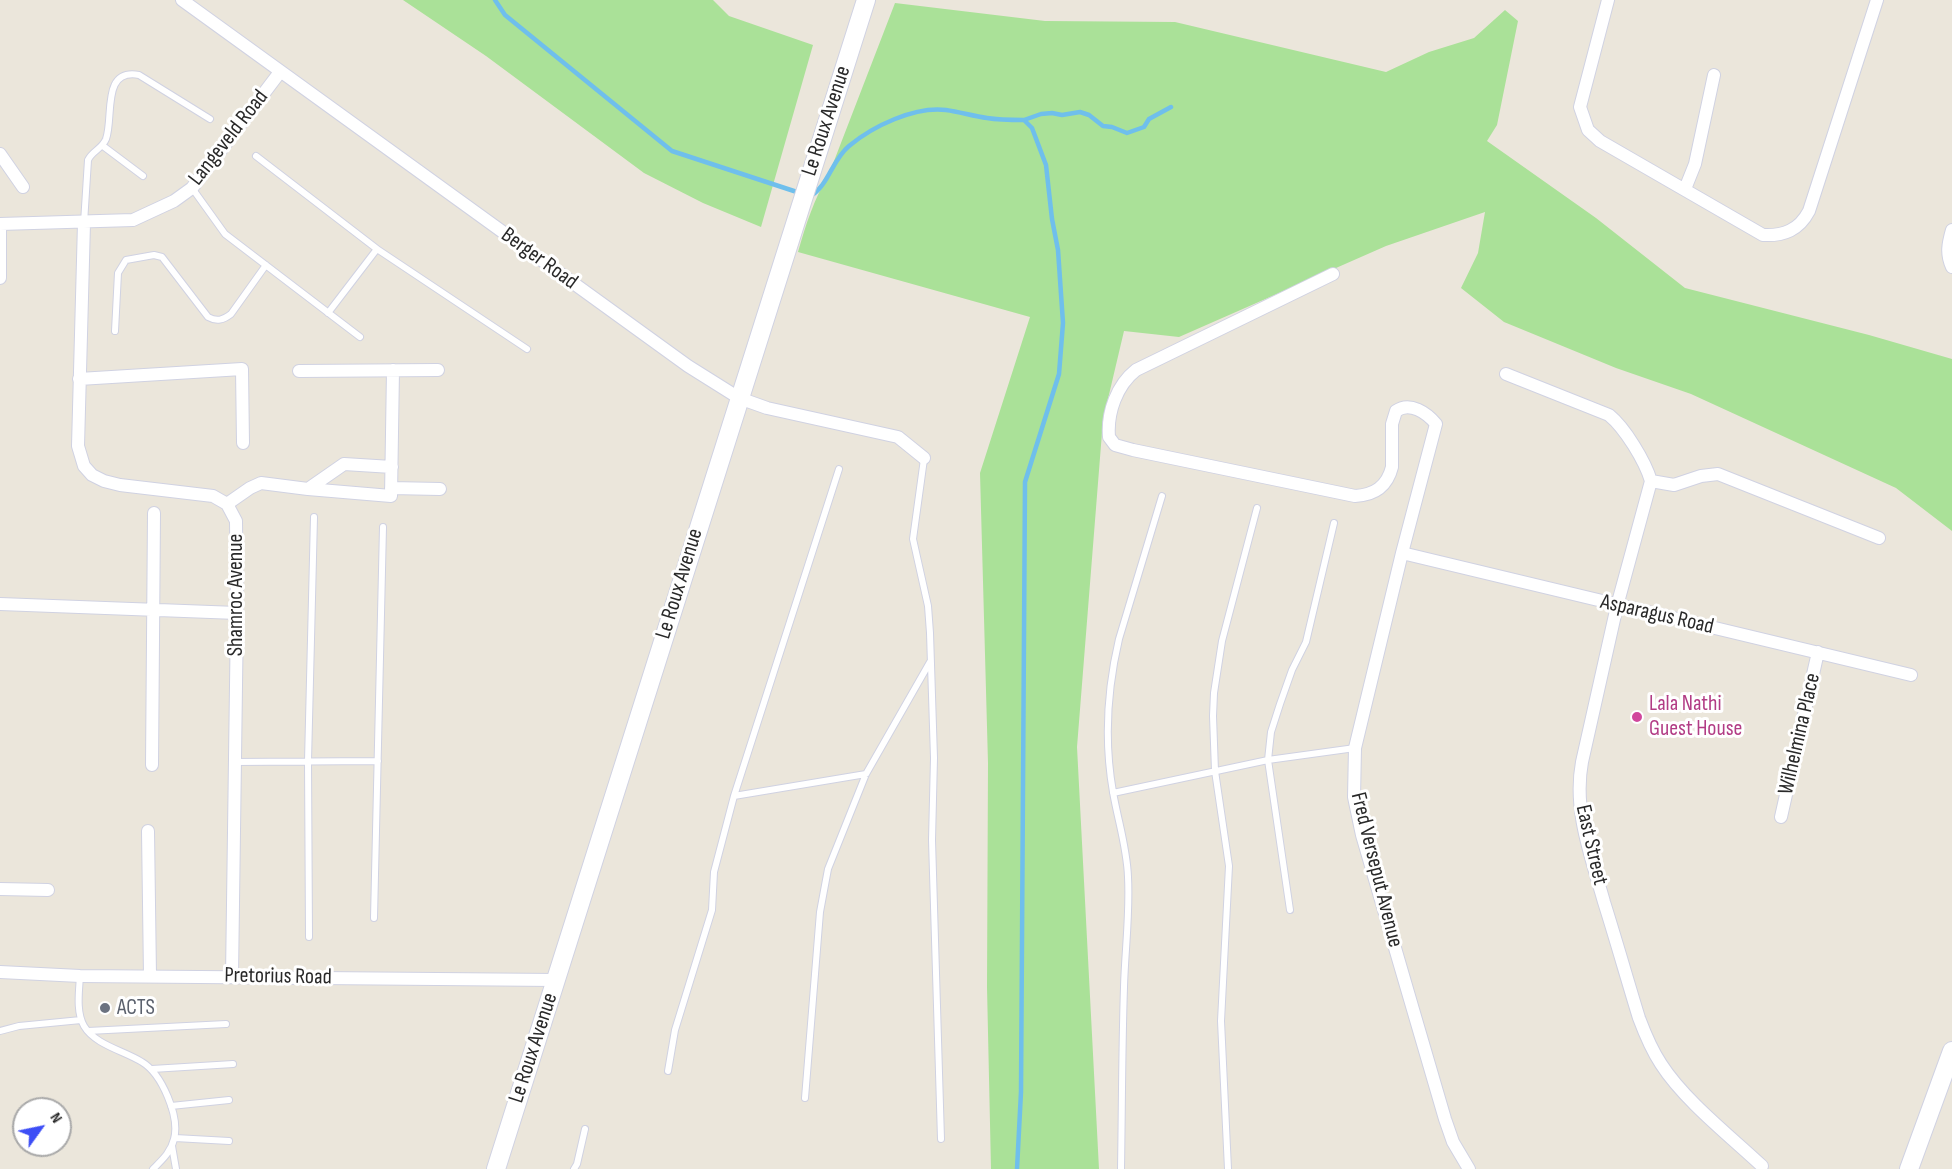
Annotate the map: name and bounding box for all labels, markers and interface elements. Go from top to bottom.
street label: Le Roux Avenue [797,63,857,179]
street label: Langeveld Road [184,85,274,191]
street label: Berger Road [496,222,582,296]
street label: Le Roux Avenue [651,526,709,642]
street label: Shamroc Avenue [223,534,249,656]
street label: Asparagus Road [1598,589,1716,641]
street label: Wilhelmina Place [1773,671,1827,797]
place label: Lala Nathi Guest House [1649,691,1742,742]
marker: Lala Nathi Guest House [1630,710,1644,724]
street label: Fred Verseput Avenue [1344,790,1408,950]
street label: East Street [1569,802,1613,888]
street label: Pretorius Road [224,963,332,991]
street label: Le Roux Avenue [504,990,564,1106]
place label: ACTS [117,995,155,1021]
marker: ACTS [98,1001,112,1015]
north arrow [12,1097,72,1157]
text: N [46,1109,66,1127]

